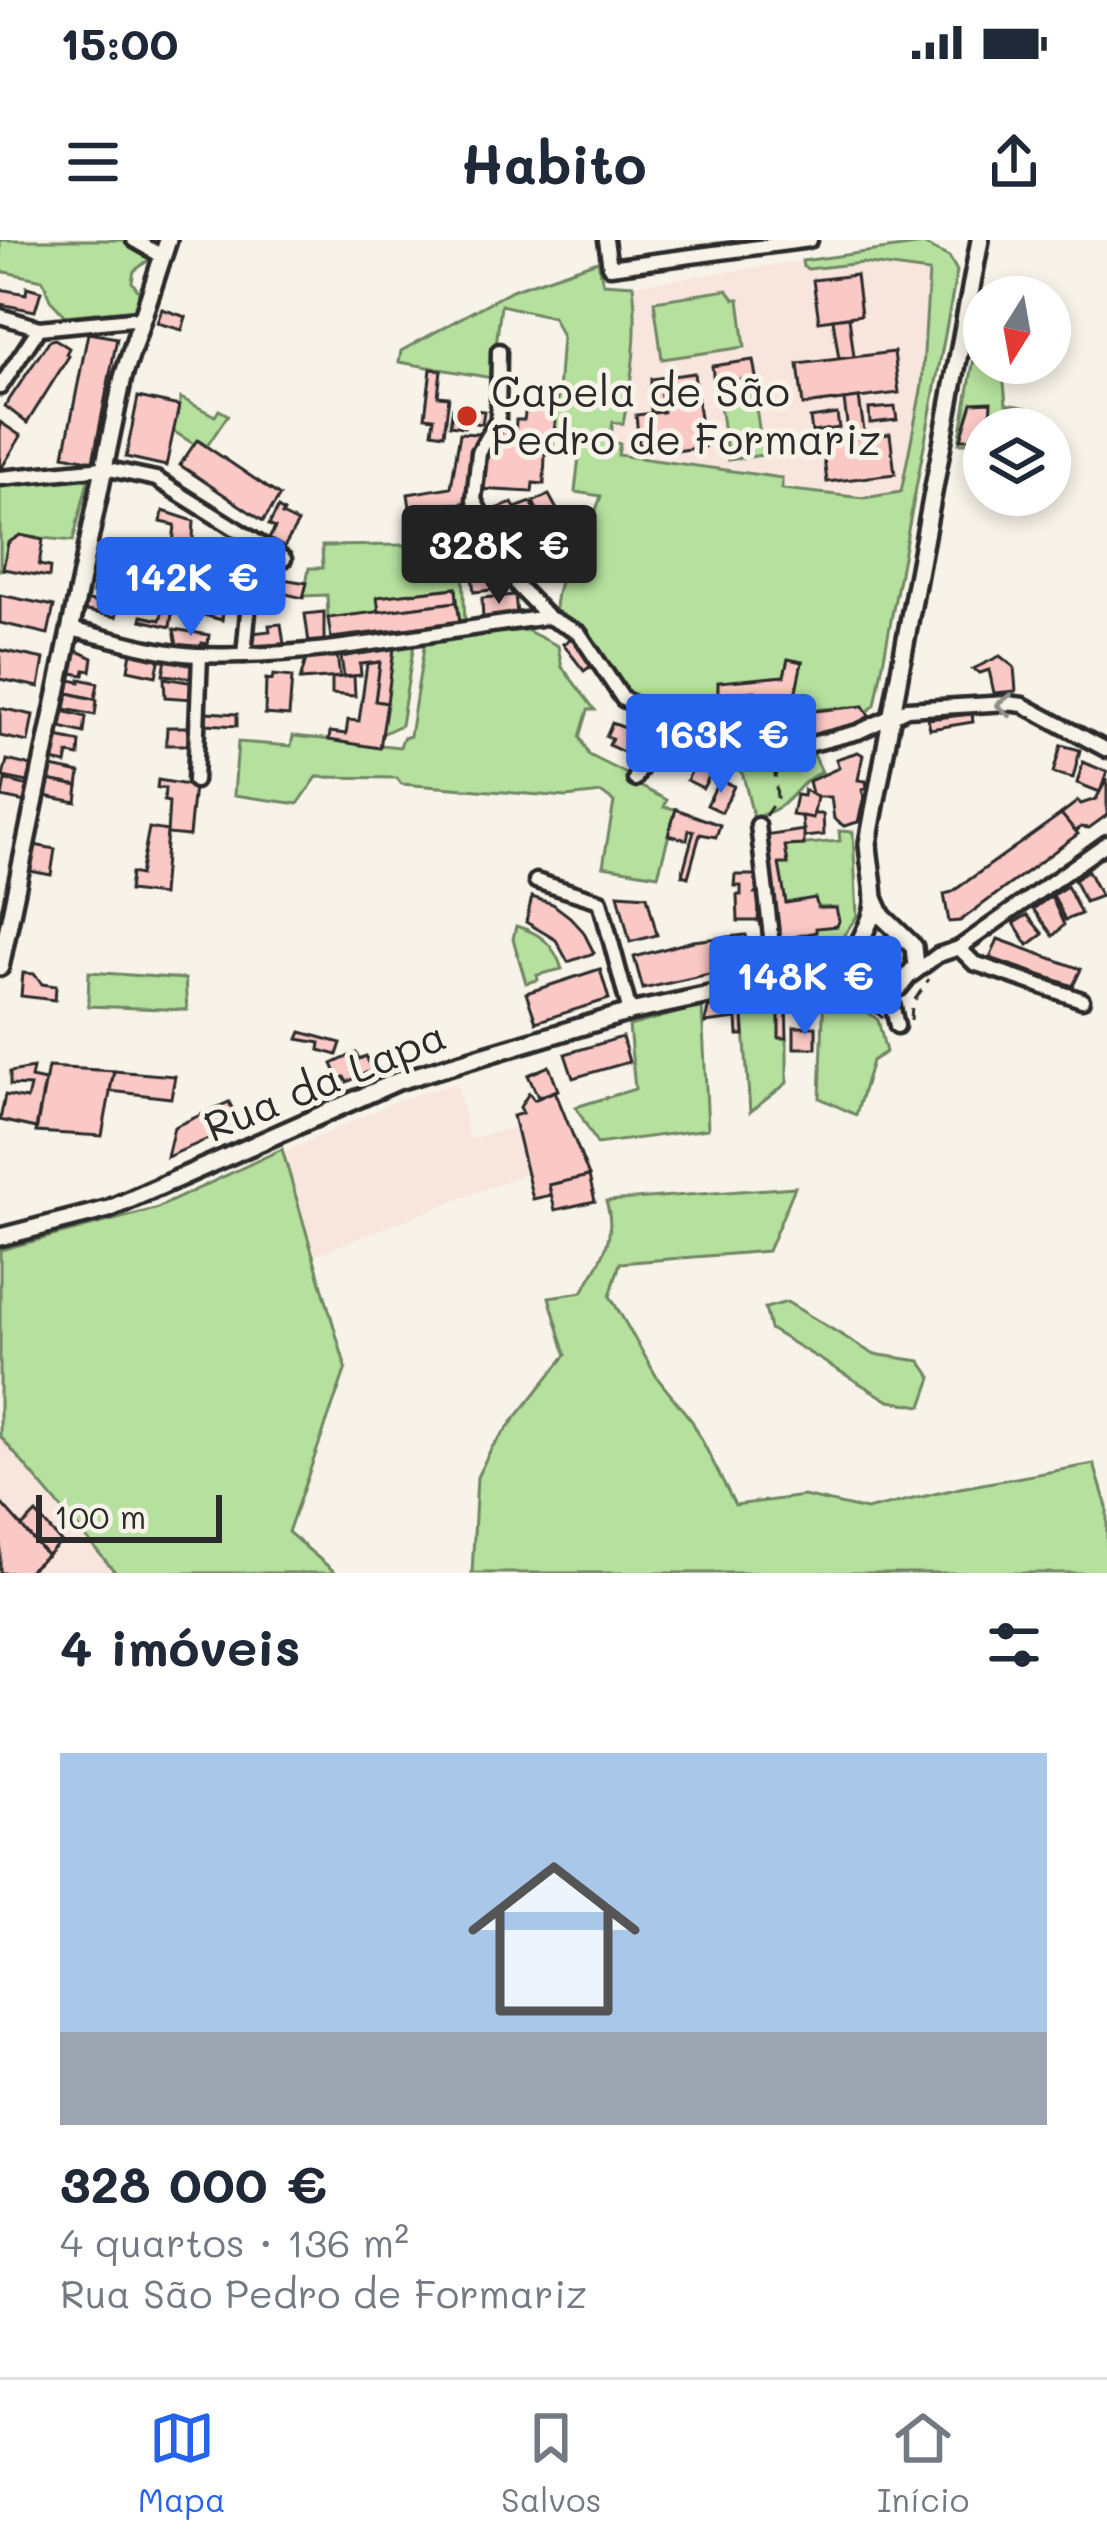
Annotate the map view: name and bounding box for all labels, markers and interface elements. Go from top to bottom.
text: 15:00 [60,13,178,71]
text: Habito [461,127,646,198]
icon: menu [60,129,126,195]
icon: share [981,129,1047,195]
north arrow [963,276,1071,384]
map controls [963,276,1071,516]
place label: Capela de São Pedro de Formariz [491,363,881,466]
marker: Capela de São Pedro de Formariz [454,403,480,429]
button: layers [963,408,1071,516]
pin: 328K € [401,505,597,607]
text: 328K € [429,518,569,569]
pin: 142K € [93,537,289,639]
text: 142K € [123,550,259,601]
one-way arrow [994,692,1013,718]
pin: 163K € [623,694,819,796]
text: 163K € [653,707,789,758]
pin: 148K € [707,936,903,1038]
text: 148K € [736,949,874,1000]
street label: Rua da Lapa [195,1006,453,1153]
scale bar [36,1489,222,1542]
text: 100 m [54,1494,146,1537]
text: 4 imóveis [60,1612,300,1679]
icon: filters [981,1612,1047,1678]
icon: home [446,1831,662,2047]
text: 328 000 € [60,2149,327,2216]
text: 4 quartos · 136 m² [60,2216,409,2267]
text: Rua São Pedro de Formariz [60,2267,587,2318]
tab: Mapa [138,2405,226,2520]
tab: Salvos [501,2405,602,2520]
tab: Início [877,2405,969,2520]

